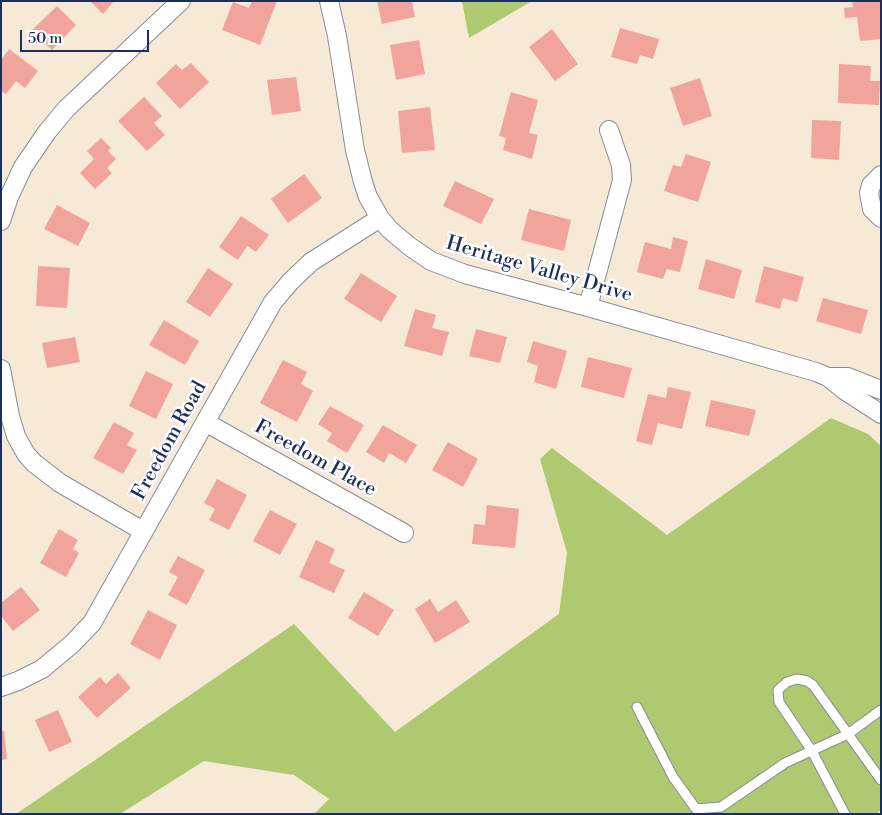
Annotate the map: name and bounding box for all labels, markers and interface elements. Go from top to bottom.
scale bar [22,20,151,52]
text: 50 m [28,29,62,48]
street label: Heritage Valley Drive [443,232,635,308]
street label: Freedom Road [127,377,213,505]
street label: Freedom Place [250,416,380,502]

